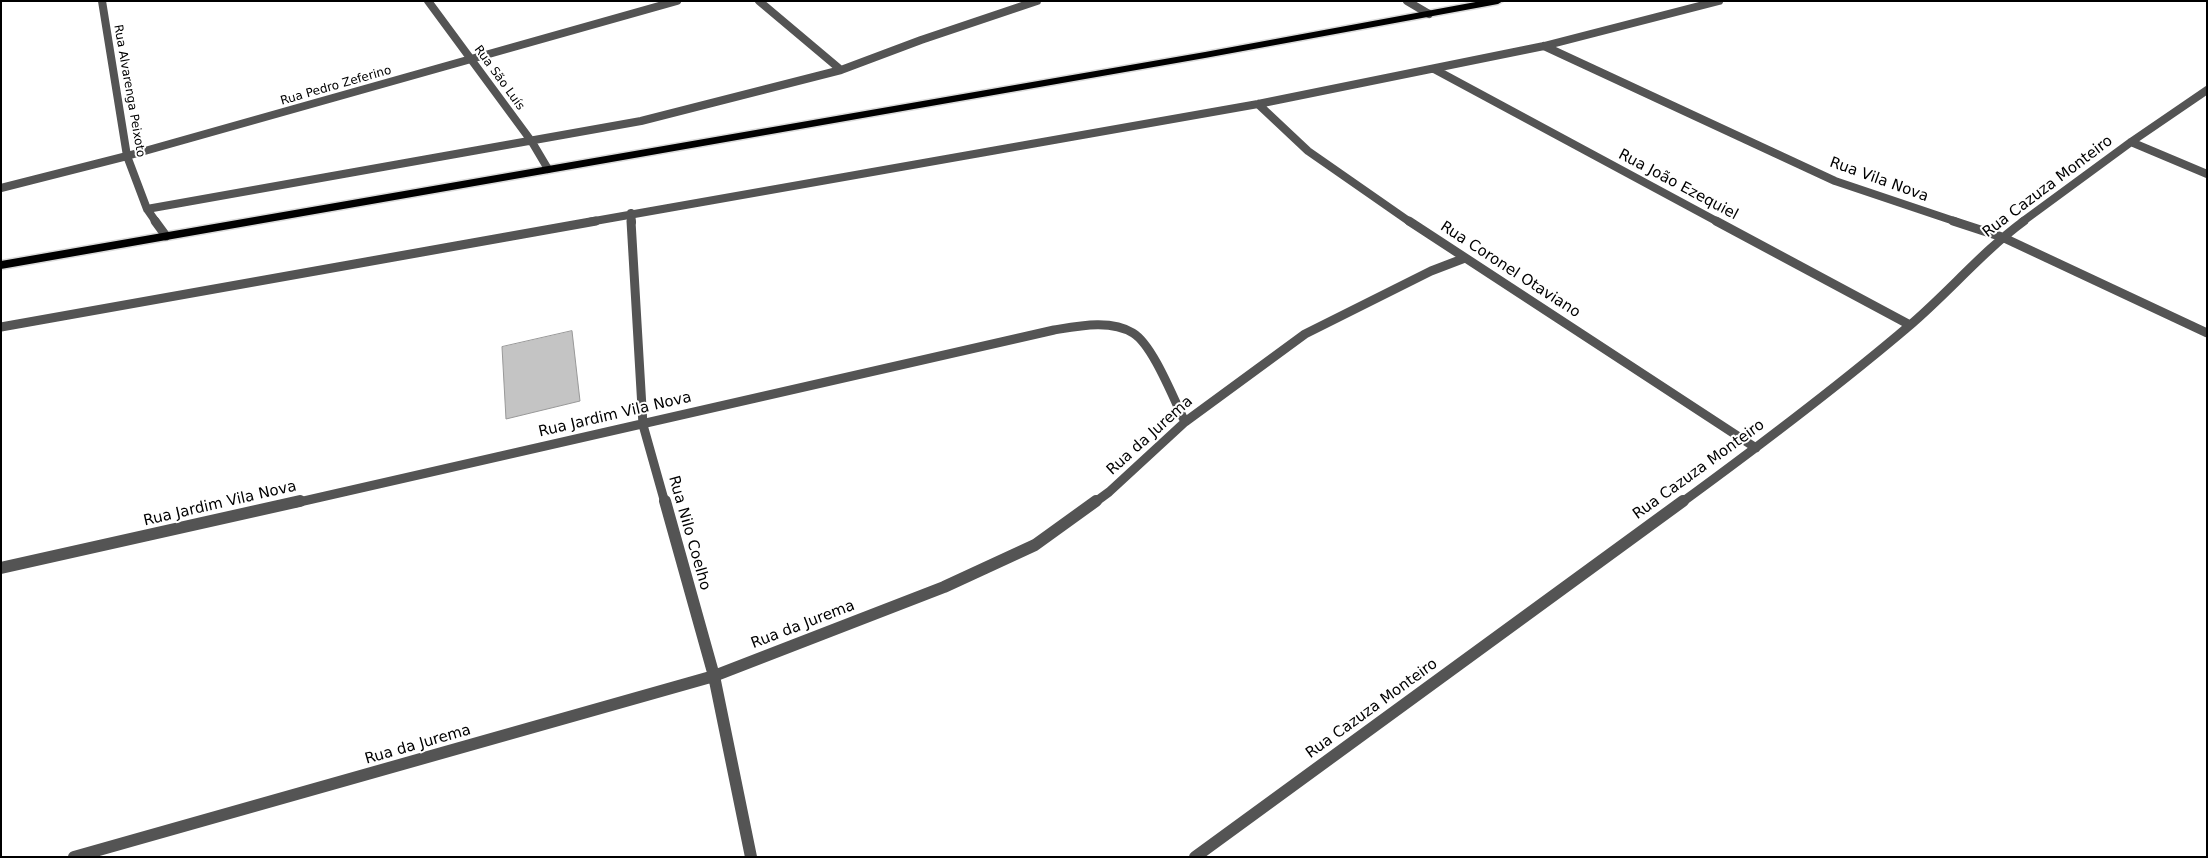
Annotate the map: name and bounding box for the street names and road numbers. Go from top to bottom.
street label: Rua Alvarenga Peixoto [110,23,148,159]
street label: Rua São Luís [471,43,527,113]
street label: Rua Pedro Zeferino [279,63,393,109]
street label: Rua Cazuza Monteiro [1979,132,2117,242]
street label: Rua João Ezequiel [1615,146,1741,224]
street label: Rua Vila Nova [1827,154,1931,206]
street label: Rua Coronel Otaviano [1437,218,1583,322]
street label: Rua Jardim Vila Nova [537,389,693,441]
street label: Rua da Jurema [1103,393,1197,479]
street label: Rua Cazuza Monteiro [1630,416,1768,524]
street label: Rua Nilo Coelho [664,474,714,592]
street label: Rua Jardim Vila Nova [142,478,298,530]
street label: Rua da Jurema [749,597,857,653]
street label: Rua Cazuza Monteiro [1303,655,1441,763]
street label: Rua da Jurema [363,721,473,769]

